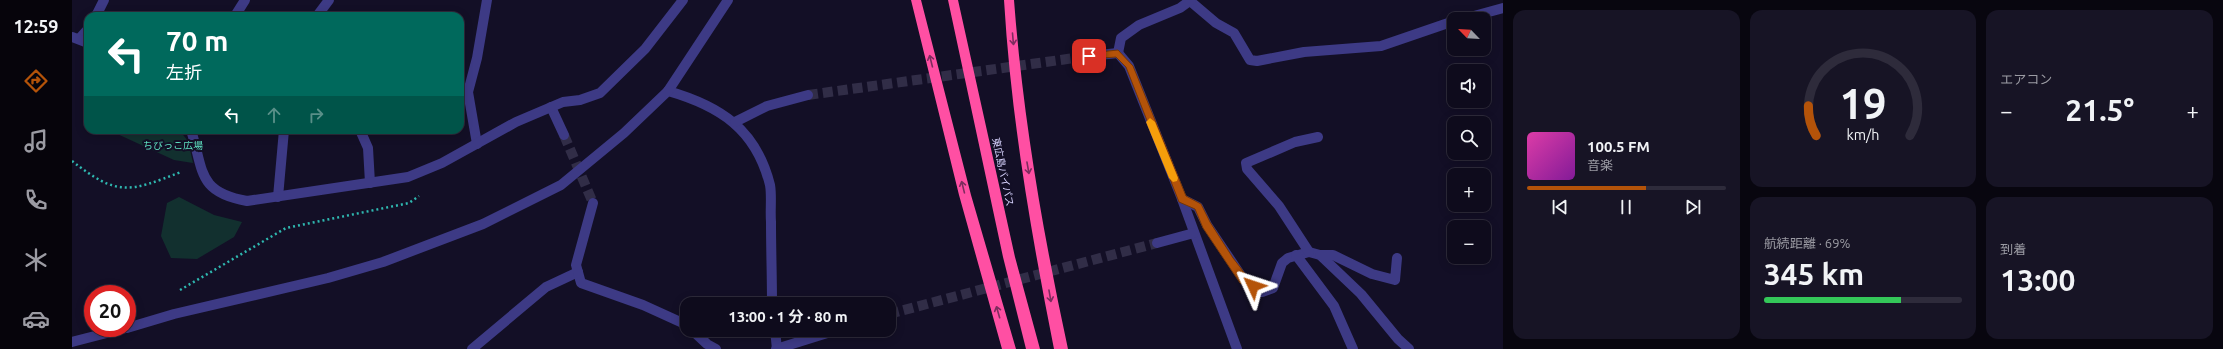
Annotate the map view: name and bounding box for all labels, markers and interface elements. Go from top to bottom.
north arrow [1447,12,1491,56]
map controls [1447,12,1491,264]
text: 12:59 [13,16,59,36]
text: 70 m [166,25,228,56]
icon: left [100,28,152,80]
one-way arrow [1009,32,1016,45]
pin [1072,39,1106,73]
icon: arrive [1078,45,1100,67]
one-way arrow [926,54,934,67]
text: 左折 [166,62,202,82]
button: sound [1447,64,1491,108]
icon: directions [22,67,50,95]
text: エアコン [2000,72,2052,86]
text: 19 [1840,80,1886,127]
text: 21.5° [2065,93,2134,127]
text: − [2000,98,2013,123]
text: + [2187,98,2199,123]
icon: left [221,104,243,126]
icon: ahead [263,104,285,126]
icon: right [305,104,327,126]
button: search [1447,116,1491,160]
icon: music [22,127,50,155]
text: km/h [1846,127,1879,143]
street label: 東広島バイパス [990,137,1016,207]
text: 100.5 FM [1587,138,1650,155]
park label: ちびっこ広場 [143,140,203,151]
text: 音楽 [1587,158,1613,172]
one-way arrow [1024,161,1032,174]
button: + [1447,168,1491,212]
one-way arrow [958,180,966,193]
icon: phone [22,186,50,214]
icon: previous [1549,196,1571,218]
icon: pause [1615,196,1637,218]
icon: next [1682,196,1704,218]
button: − [1447,220,1491,264]
text: 航続距離 · 69% [1764,236,1850,250]
text: 到着 [2000,242,2026,256]
icon: climate [22,246,50,274]
text: 345 km [1764,257,1864,291]
text: 13:00 [2000,263,2075,297]
position arrow [1232,265,1274,307]
speed limit sign: 20 [84,285,136,337]
one-way arrow [1046,289,1054,302]
icon: car [22,305,50,333]
one-way arrow [994,305,1001,318]
text: 13:00 · 1 分 · 80 m [728,308,848,325]

